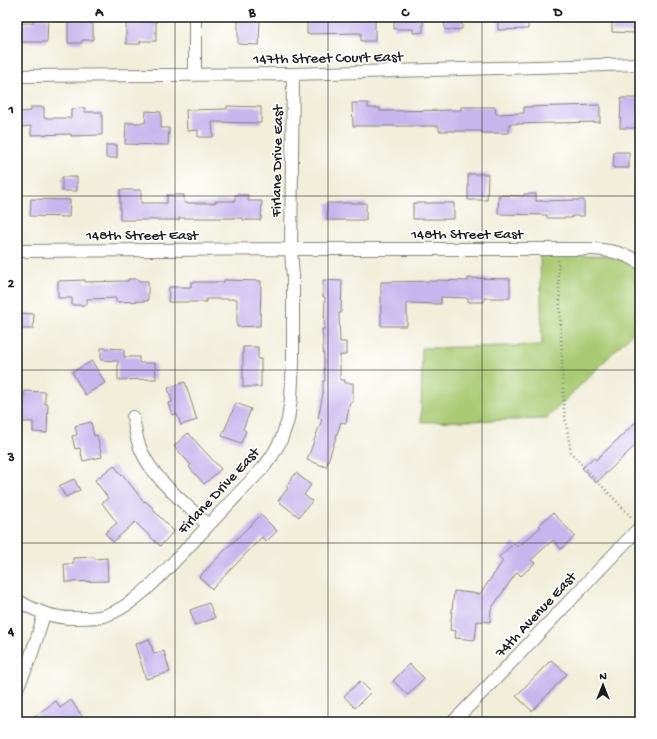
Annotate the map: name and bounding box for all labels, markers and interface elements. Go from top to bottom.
text: A [94,6,104,21]
text: B [248,6,257,21]
text: C [400,6,410,21]
text: D [553,6,563,21]
street label: 147th Street Court East [252,49,405,69]
text: 1 [7,103,14,118]
street label: Firlane Drive East [268,103,288,218]
street label: 148th Street East [410,226,525,244]
street label: 148th Street East [85,227,200,245]
text: 2 [8,277,15,292]
street label: Firlane Drive East [174,443,265,539]
text: 3 [7,451,15,466]
street label: 74th Avenue East [491,567,582,663]
text: 4 [7,625,15,640]
north arrow [583,665,623,705]
text: N [599,671,607,683]

